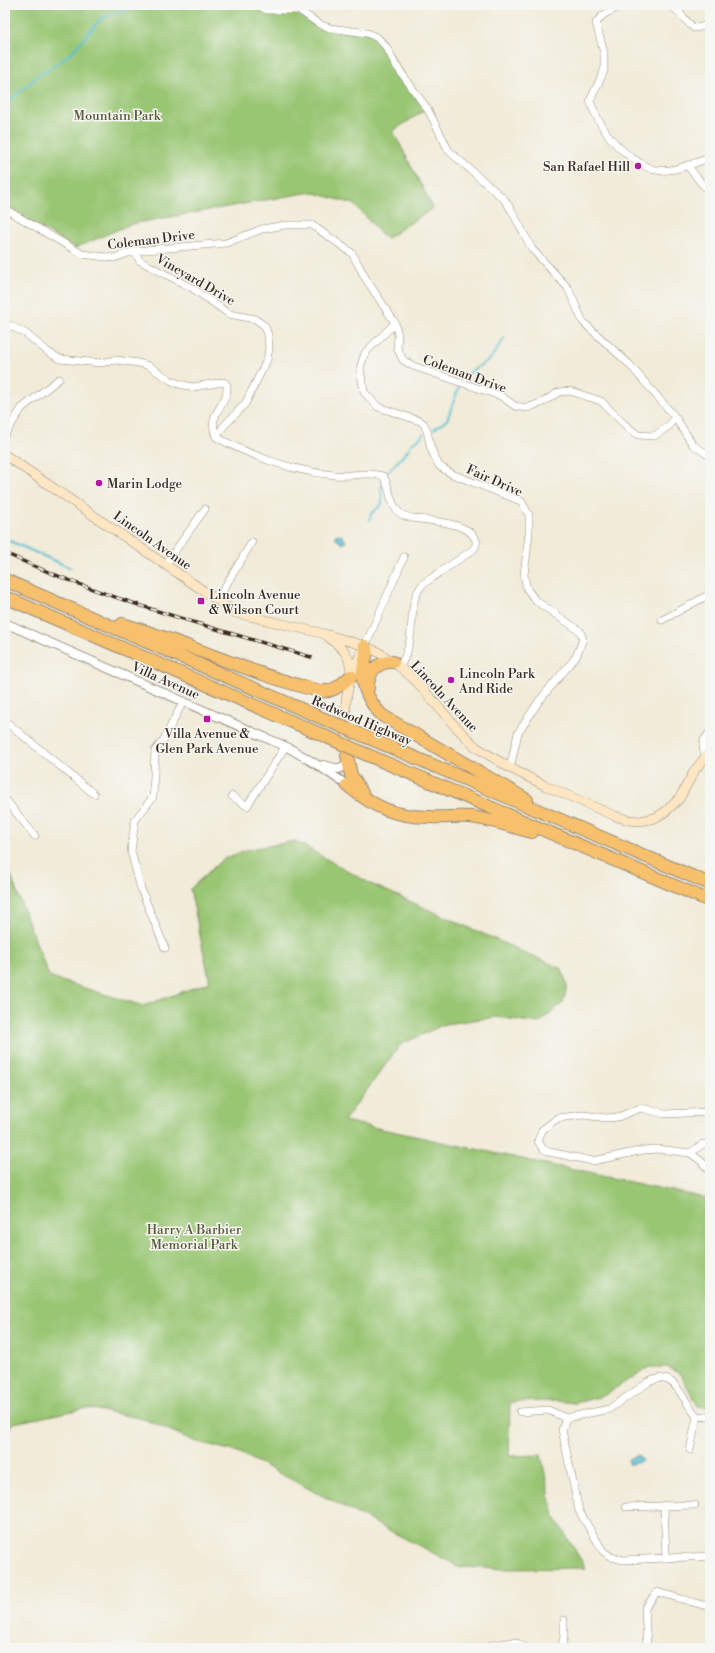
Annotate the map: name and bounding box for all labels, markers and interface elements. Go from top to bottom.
park label: Mountain Park [73,108,162,124]
place label: San Rafael Hill [543,159,630,175]
marker: San Rafael Hill [633,161,643,171]
street label: Coleman Drive [106,227,196,253]
street label: Vineyard Drive [152,250,238,309]
street label: Coleman Drive [421,351,509,397]
street label: Fair Drive [464,461,526,501]
place label: Marin Lodge [107,476,183,492]
marker: Marin Lodge [94,478,104,488]
street label: Lincoln Avenue [110,508,195,574]
place label: Lincoln Avenue & Wilson Court [209,587,301,618]
marker: Lincoln Avenue & Wilson Court [196,596,206,606]
street label: Villa Avenue [128,658,202,703]
street label: Lincoln Avenue [407,658,482,736]
place label: Lincoln Park And Ride [458,666,536,697]
marker: Lincoln Park And Ride [446,675,456,685]
street label: Redwood Highway [309,693,415,750]
marker: Villa Avenue & Glen Park Avenue [202,714,212,724]
place label: Villa Avenue & Glen Park Avenue [156,726,259,757]
park label: Harry A Barbier Memorial Park [147,1222,242,1253]

